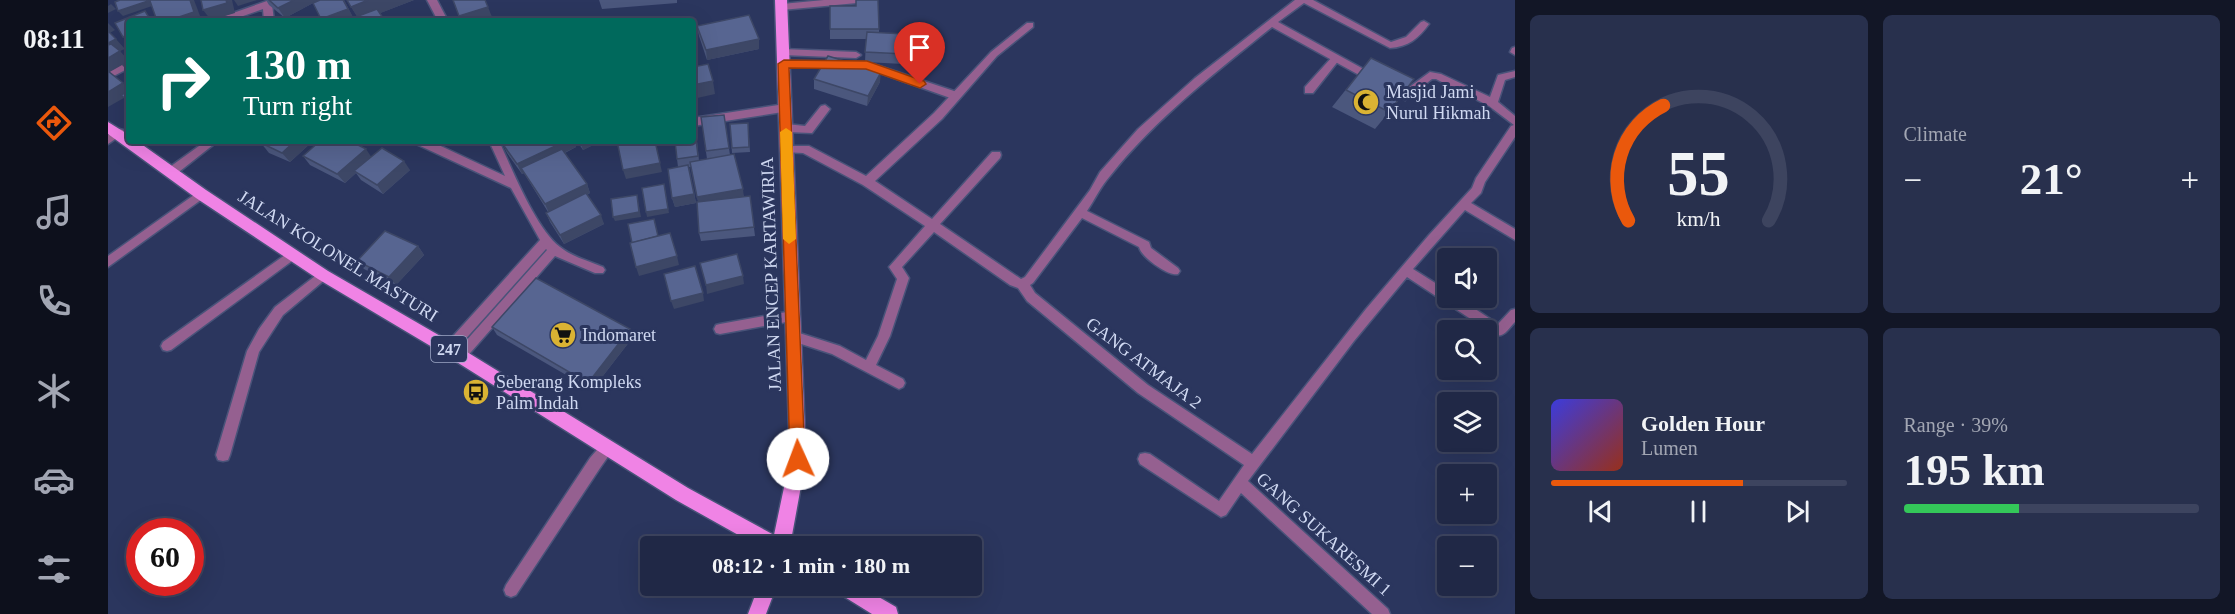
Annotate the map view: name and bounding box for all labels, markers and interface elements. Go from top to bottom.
pin [894,22,945,84]
text: 08:11 [23,24,85,54]
icon: arrive [903,31,936,64]
icon: right [144,42,222,120]
text: 130 m [243,42,352,88]
place label: Masjid Jami Nurul Hikmah [1386,82,1490,123]
mosque icon: Masjid Jami Nurul Hikmah [1351,87,1381,117]
text: Turn right [243,91,352,121]
icon: directions [33,102,75,144]
text: Climate [1904,123,1967,145]
text: 55 [1668,139,1730,208]
text: 21° [2020,154,2083,204]
street label: JALAN ENCEP KARTAWIRIA [757,157,785,391]
text: − [1904,162,1922,198]
text: + [2180,162,2199,198]
street label: JALAN KOLONEL MASTURI [235,186,441,326]
icon: music [33,191,75,233]
text: km/h [1677,207,1721,231]
map controls [1437,248,1497,596]
button: sound [1437,248,1497,308]
icon: phone [33,280,75,322]
street label: GANG ATMAJA 2 [1082,313,1206,413]
supermarket icon: Indomaret [548,320,578,350]
button: search [1437,320,1497,380]
place label: Indomaret [582,325,656,345]
road number: 247 [431,336,467,362]
icon: climate [33,370,75,412]
place label: Seberang Kompleks Palm Indah [496,372,641,413]
bus stop icon: Seberang Kompleks Palm Indah [461,377,491,407]
button: layers [1437,392,1497,452]
text: Golden Hour [1641,411,1765,436]
text: Range · 39% [1904,414,2008,436]
position arrow [766,427,830,491]
text: Lumen [1641,437,1698,459]
text: 195 km [1904,445,2045,495]
icon: car [33,459,75,501]
button: + [1437,464,1497,524]
street label: GANG SUKARESMI 1 [1253,468,1395,600]
icon: previous [1584,495,1617,528]
icon: pause [1682,495,1715,528]
icon: next [1781,495,1814,528]
speed limit sign: 60 [126,518,204,596]
button: − [1437,536,1497,596]
icon: filters [33,548,75,590]
text: 08:12 · 1 min · 180 m [712,553,910,578]

